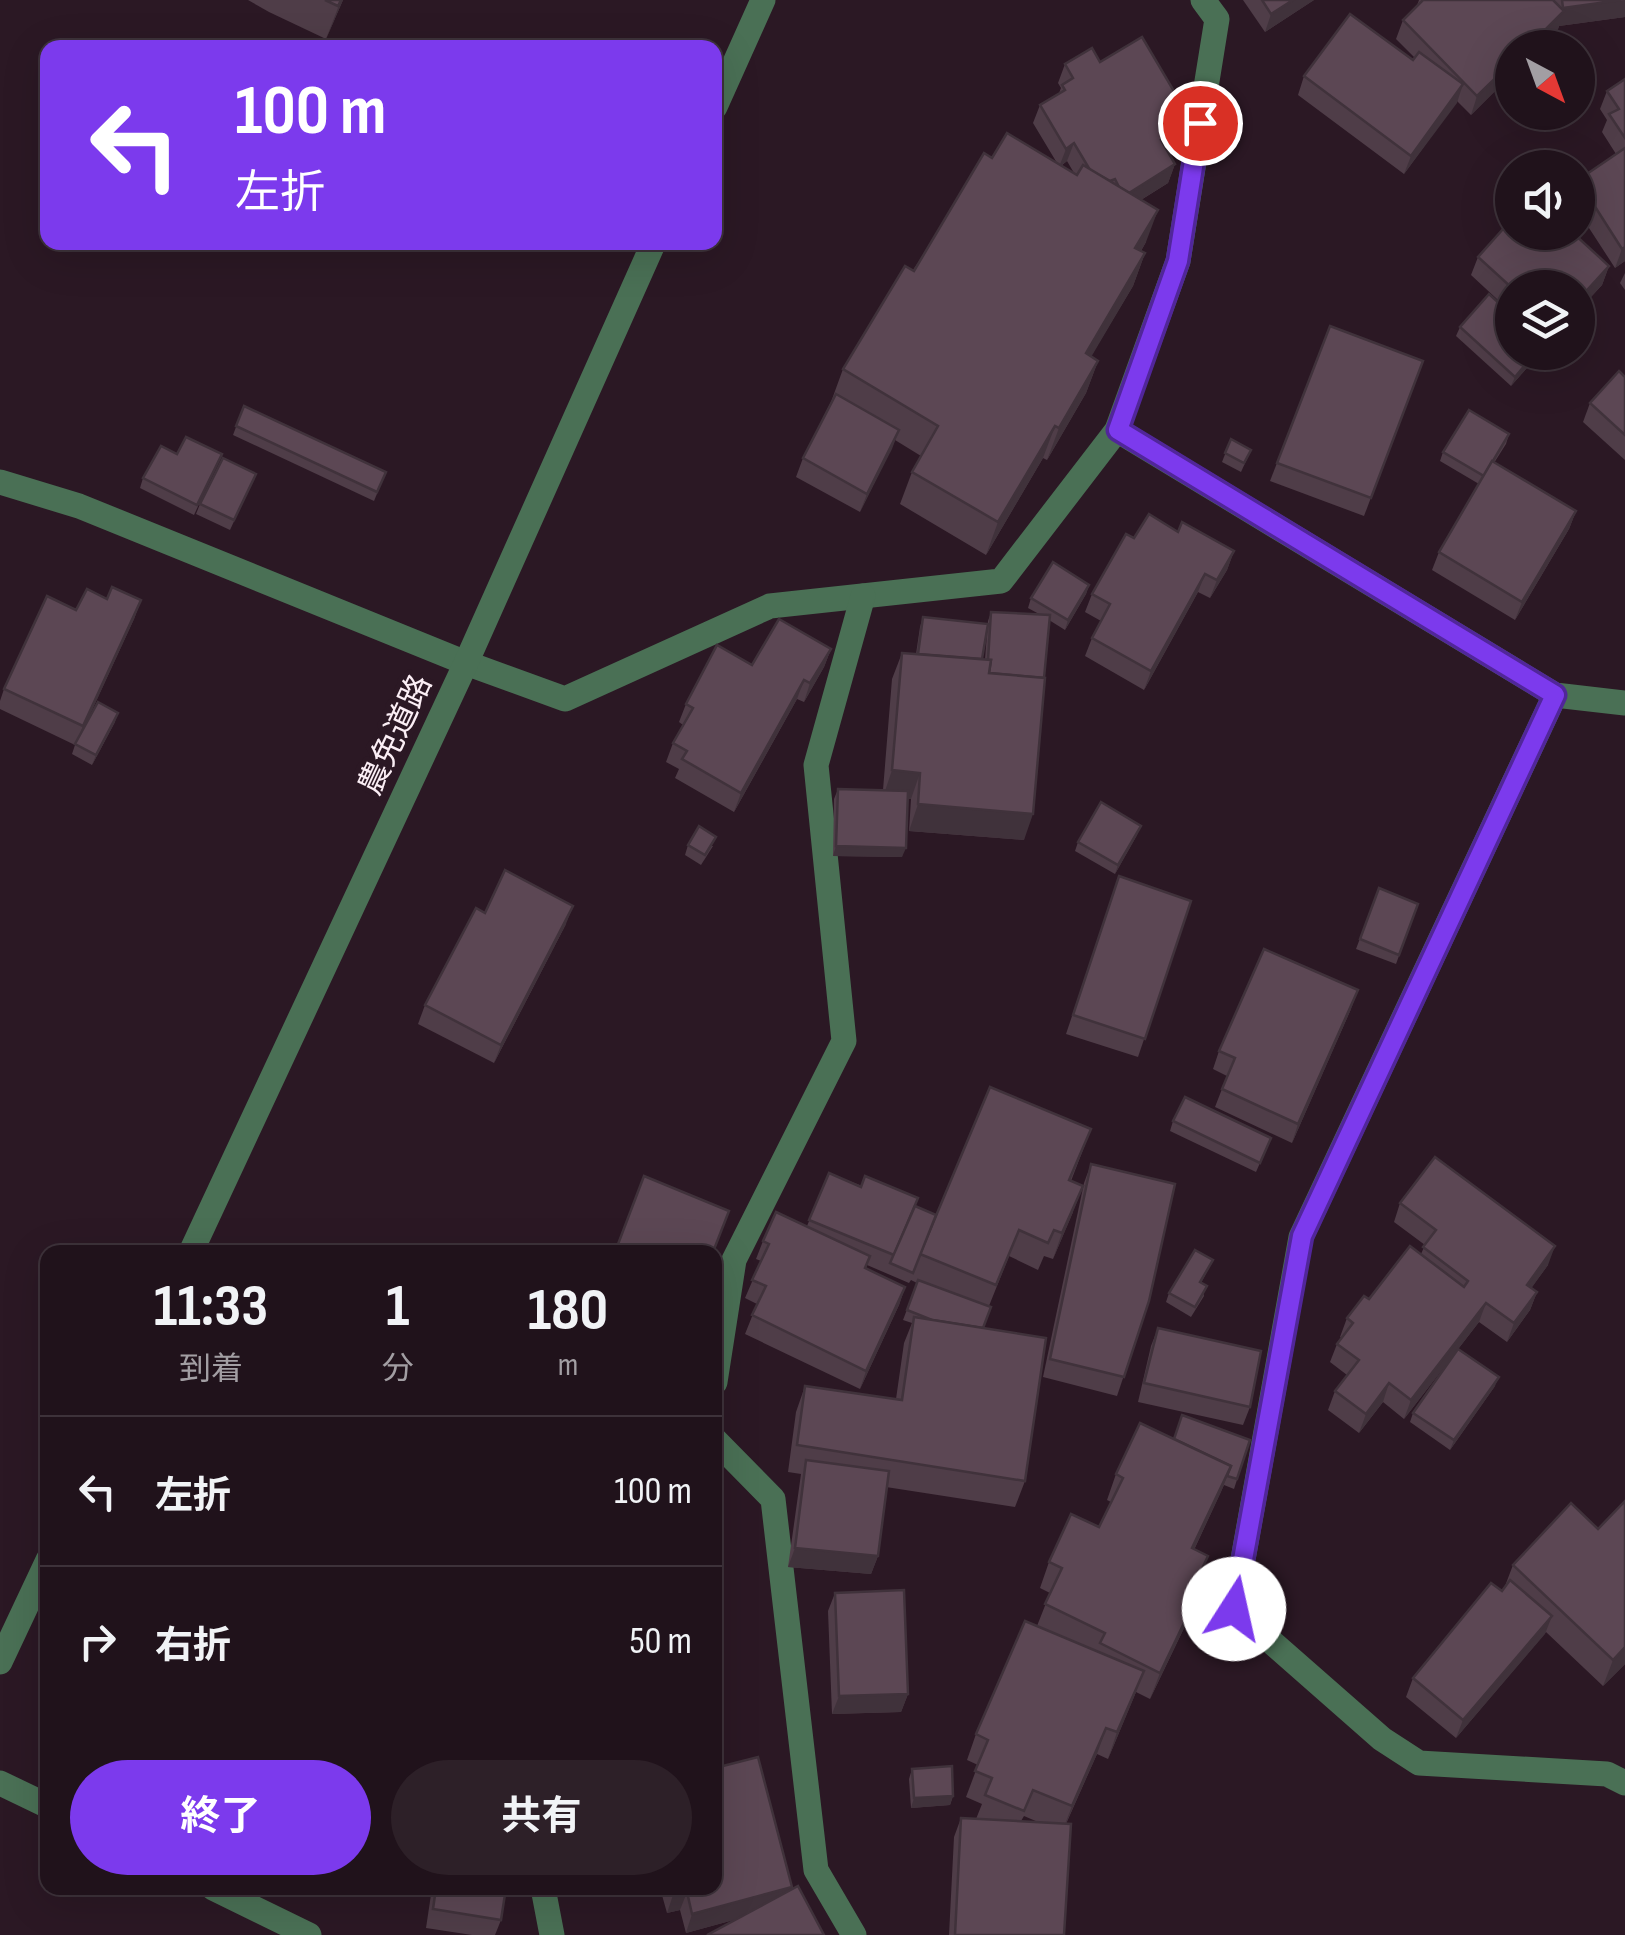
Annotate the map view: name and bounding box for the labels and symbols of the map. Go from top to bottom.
north arrow [1495,30,1595,130]
pin [1158,81,1243,166]
street label: 農免道路 [351,669,441,801]
position arrow [1182,1557,1286,1661]

